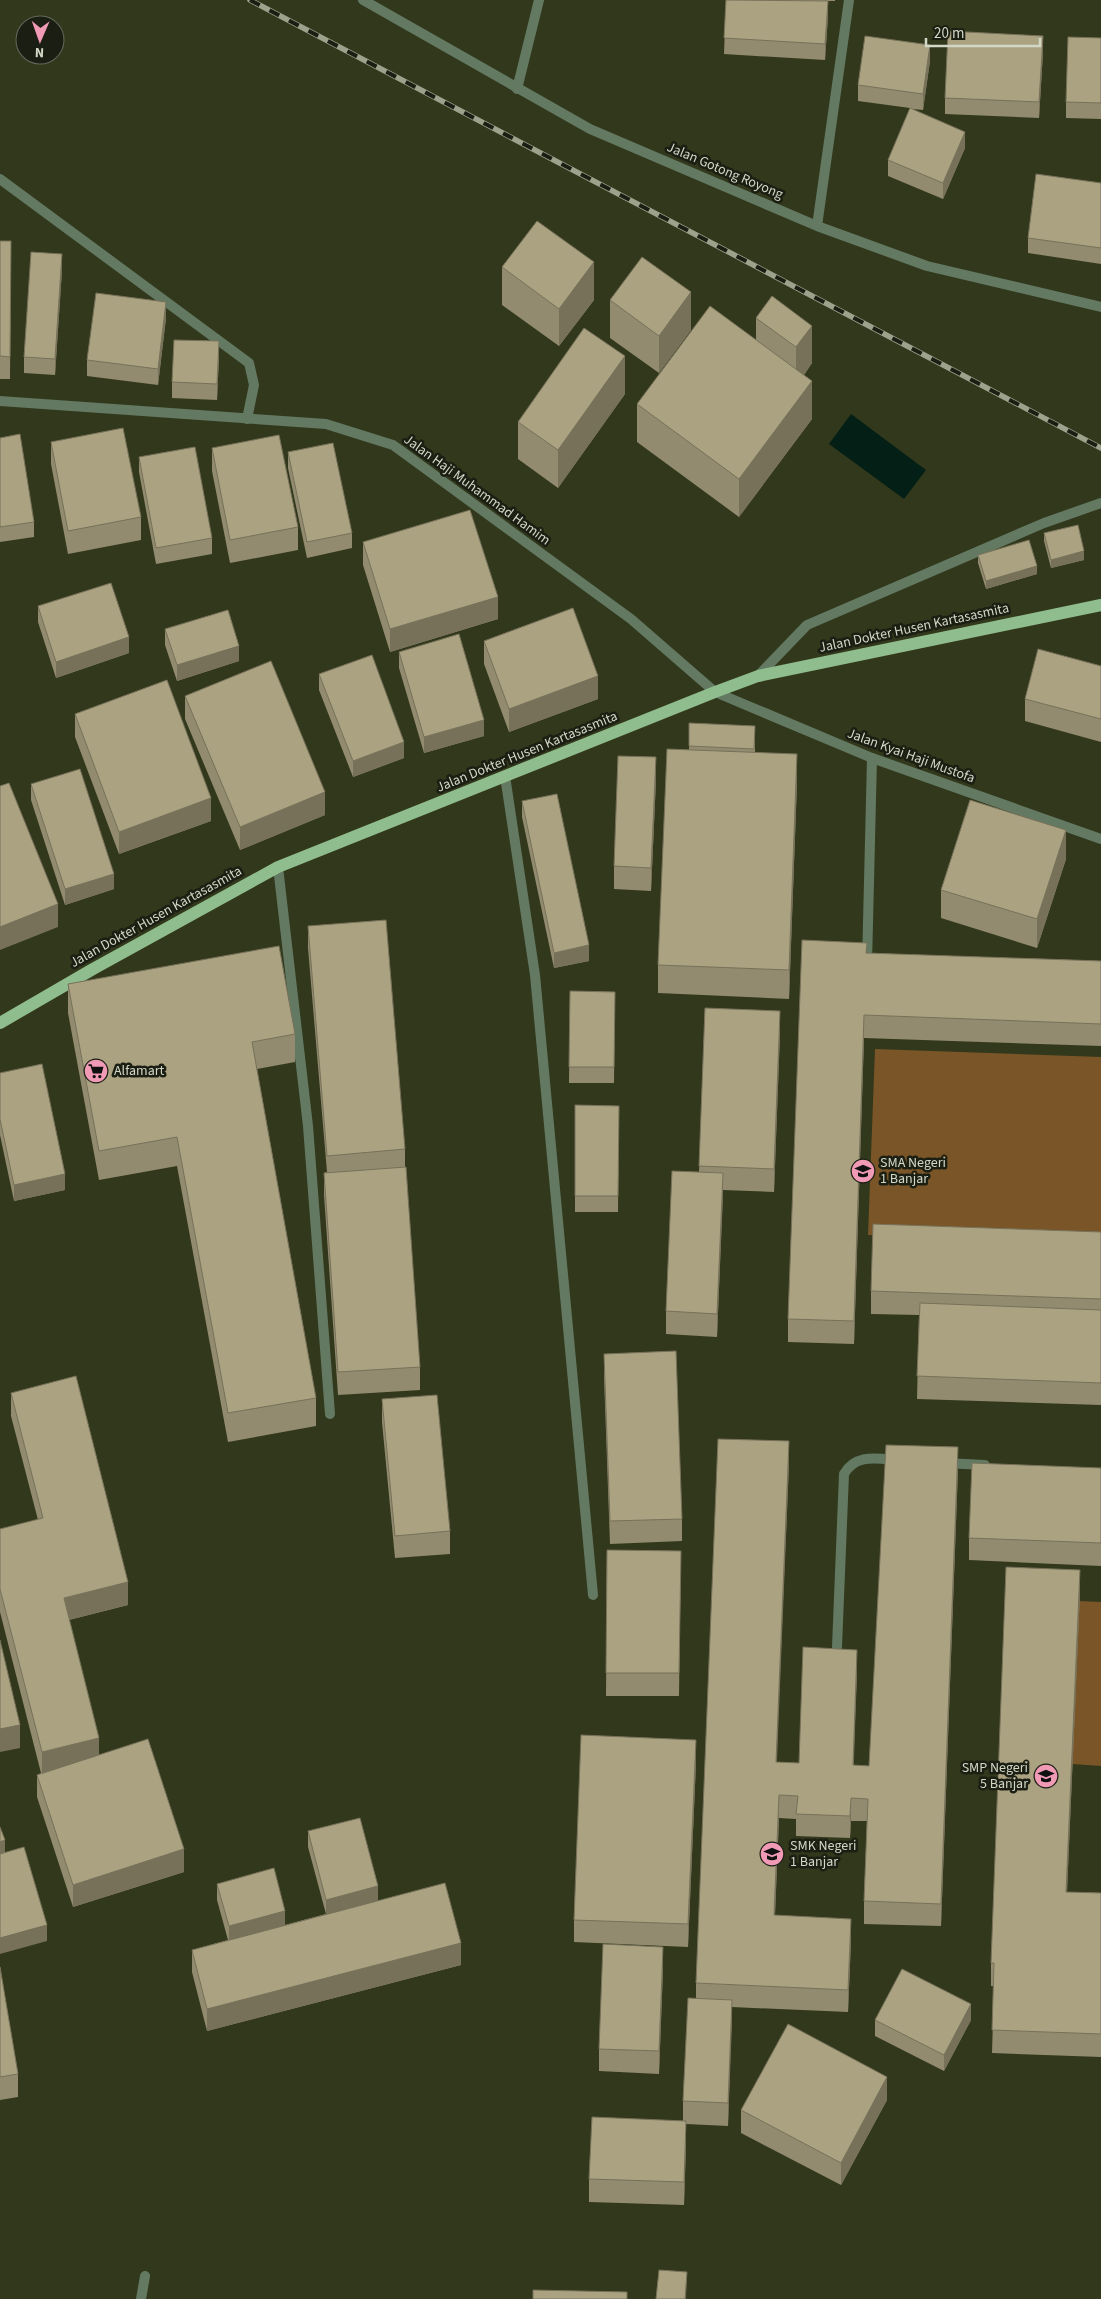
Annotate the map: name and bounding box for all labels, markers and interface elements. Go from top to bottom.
north arrow [15,15,65,65]
scale bar [926,15,1040,47]
text: 20 m [934,23,964,44]
text: N [35,42,45,62]
street label: Jalan Gotong Royong [664,137,786,205]
street label: Jalan Haji Muhammad Hamim [400,430,554,550]
street label: Jalan Dokter Husen Kartasasmita [817,598,1011,658]
street label: Jalan Dokter Husen Kartasasmita [433,706,621,798]
street label: Jalan Kyai Haji Mustofa [844,724,978,788]
street label: Jalan Dokter Husen Kartasasmita [66,861,246,973]
supermarket icon: Alfamart [83,1058,109,1084]
place label: Alfamart [114,1061,165,1081]
place label: SMA Negeri 1 Banjar [880,1153,946,1189]
school or university icon: SMA Negeri 1 Banjar [850,1158,876,1184]
place label: SMP Negeri 5 Banjar [962,1758,1028,1794]
school or university icon: SMP Negeri 5 Banjar [1033,1763,1059,1789]
place label: SMK Negeri 1 Banjar [790,1836,857,1872]
school or university icon: SMK Negeri 1 Banjar [759,1841,785,1867]

